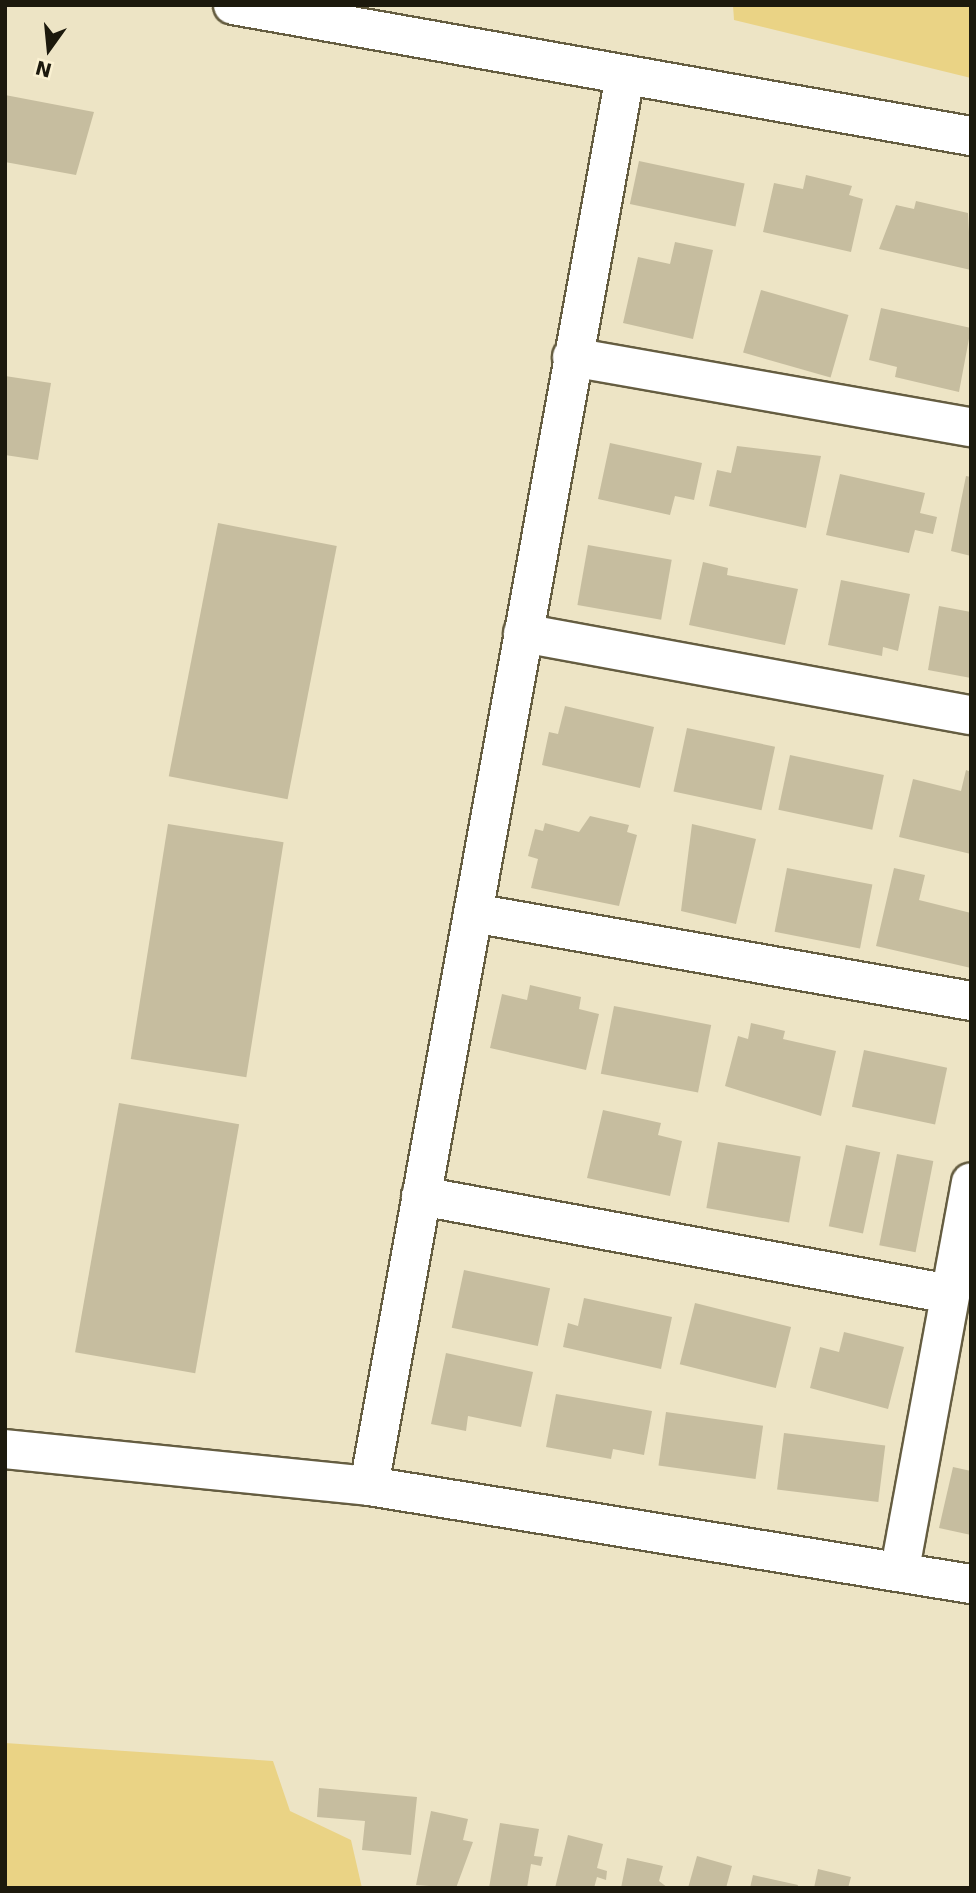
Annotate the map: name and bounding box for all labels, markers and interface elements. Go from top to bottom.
north arrow [14,14,84,84]
text: N [33,57,54,82]

